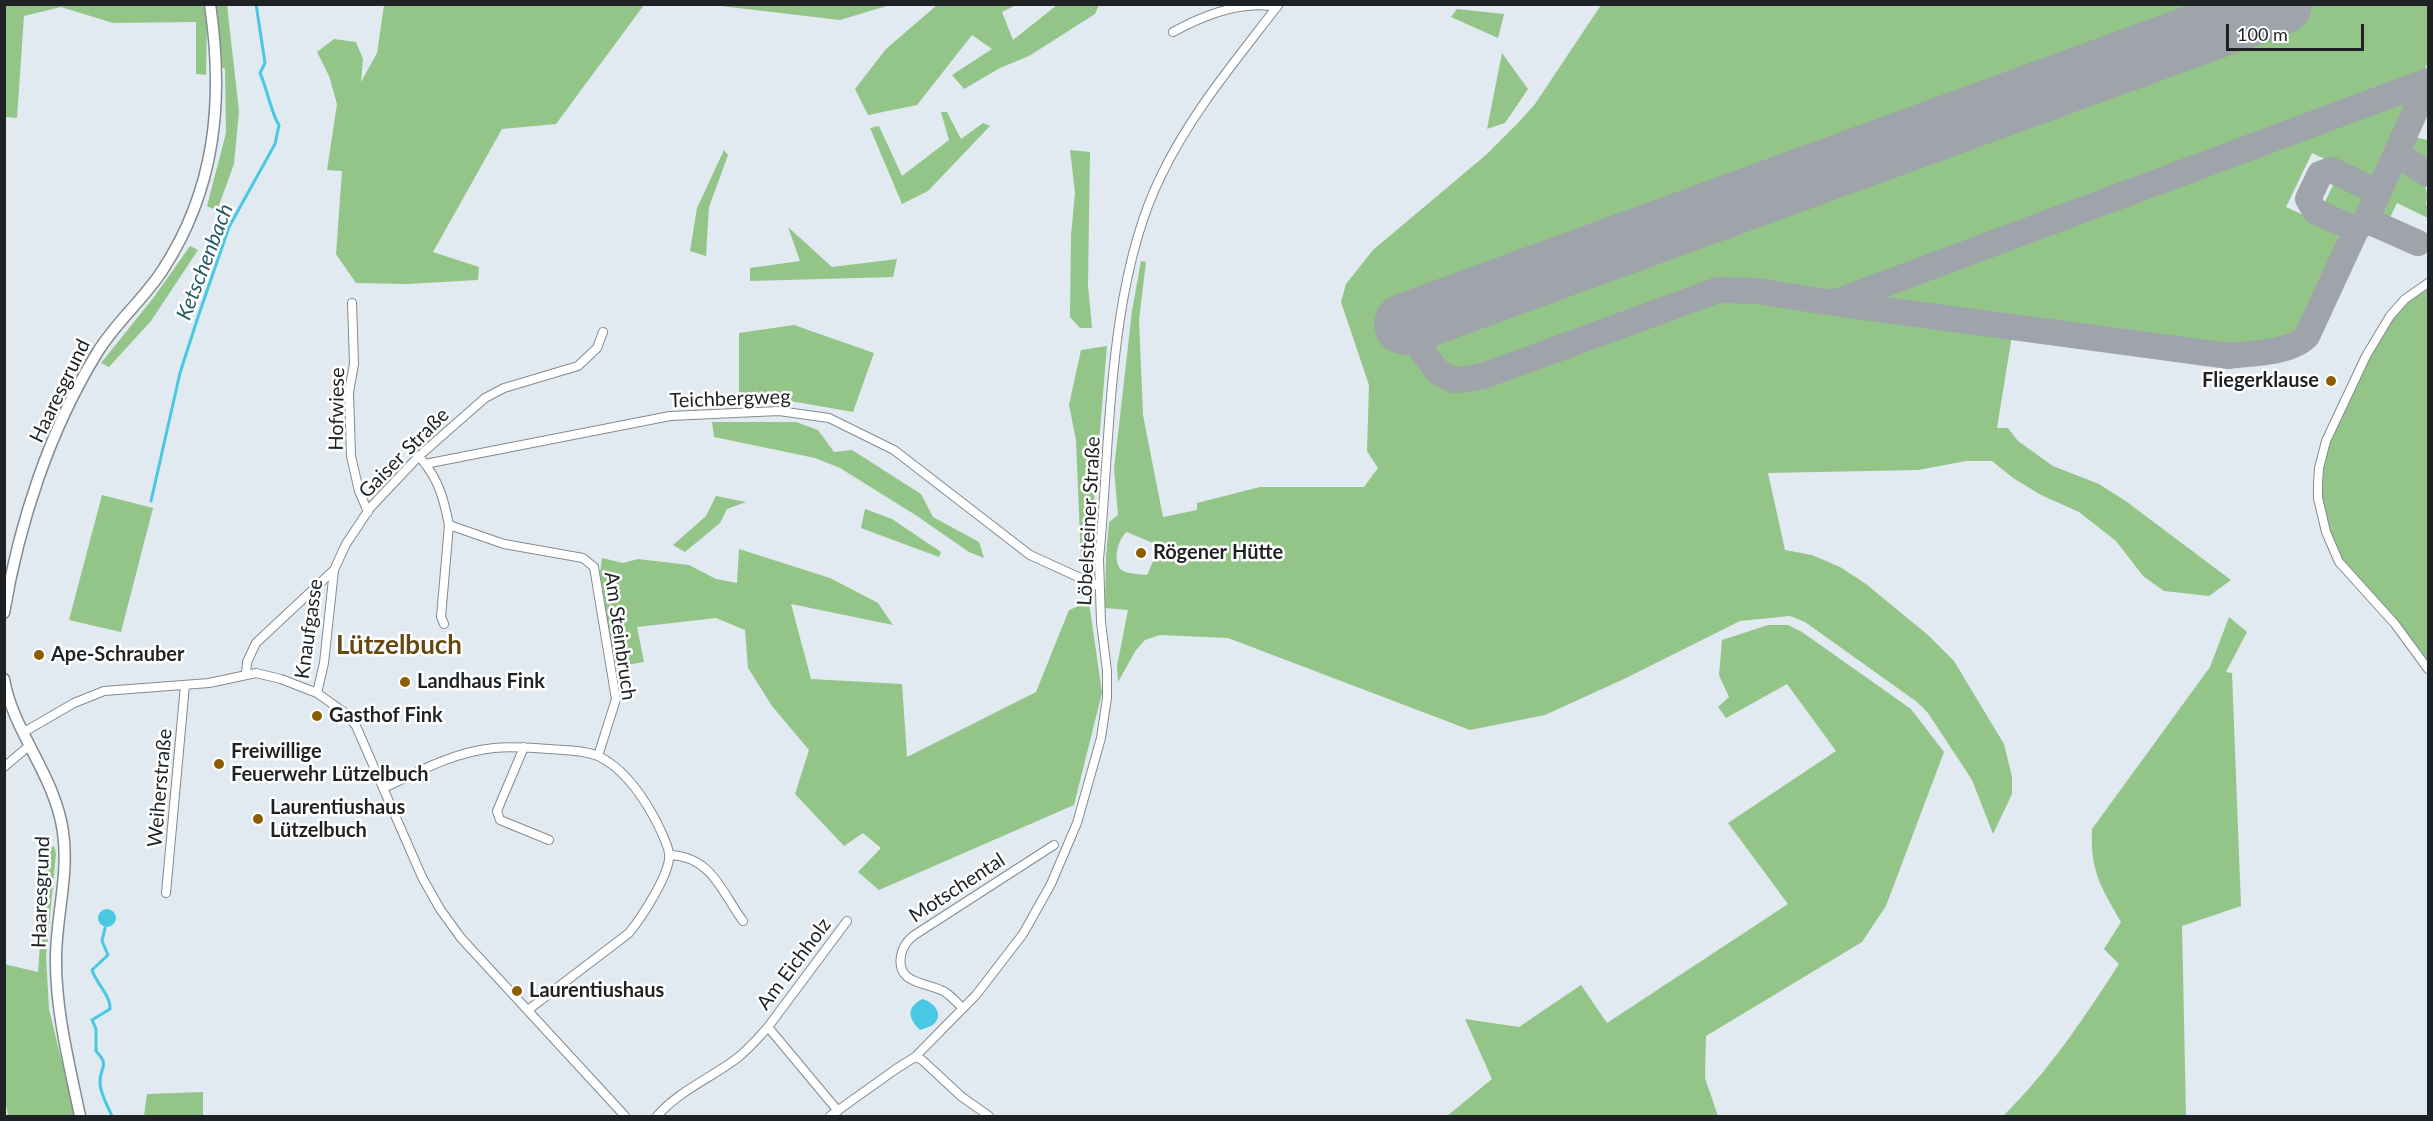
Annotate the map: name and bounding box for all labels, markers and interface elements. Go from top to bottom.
scale bar [2229,12,2367,50]
text: 100 m [2237,23,2288,45]
water label: Ketschenbach [171,200,239,324]
street label: Haaresgrund [25,335,95,447]
street label: Hofwiese [324,367,350,451]
place label: Fliegerklause [2202,369,2319,393]
marker: Fliegerklause [2324,374,2338,388]
street label: Teichbergweg [669,385,791,413]
street label: Gaiser Straße [354,403,454,503]
street label: Löbelsteiner Straße [1073,436,1105,606]
place label: Rögener Hütte [1153,541,1283,565]
marker: Rögener Hütte [1134,546,1148,560]
street label: Am Steinbruch [599,570,641,702]
street label: Knaufgasse [290,578,328,680]
district label: Lützelbuch [336,630,462,662]
place label: Ape-Schrauber [51,643,184,667]
marker: Ape-Schrauber [32,648,46,662]
place label: Landhaus Fink [417,670,545,694]
marker: Landhaus Fink [398,675,412,689]
place label: Gasthof Fink [329,704,443,728]
marker: Gasthof Fink [310,709,324,723]
street label: Weiherstraße [143,728,177,848]
place label: Freiwillige Feuerwehr Lützelbuch [231,740,429,787]
marker: Freiwillige Feuerwehr Lützelbuch [212,757,226,771]
place label: Laurentiushaus Lützelbuch [270,796,405,843]
marker: Laurentiushaus Lützelbuch [251,812,265,826]
street label: Haaresgrund [27,836,55,948]
street label: Motschental [905,848,1009,928]
street label: Am Eichholz [752,914,836,1014]
place label: Laurentiushaus [529,979,664,1003]
marker: Laurentiushaus [510,984,524,998]

